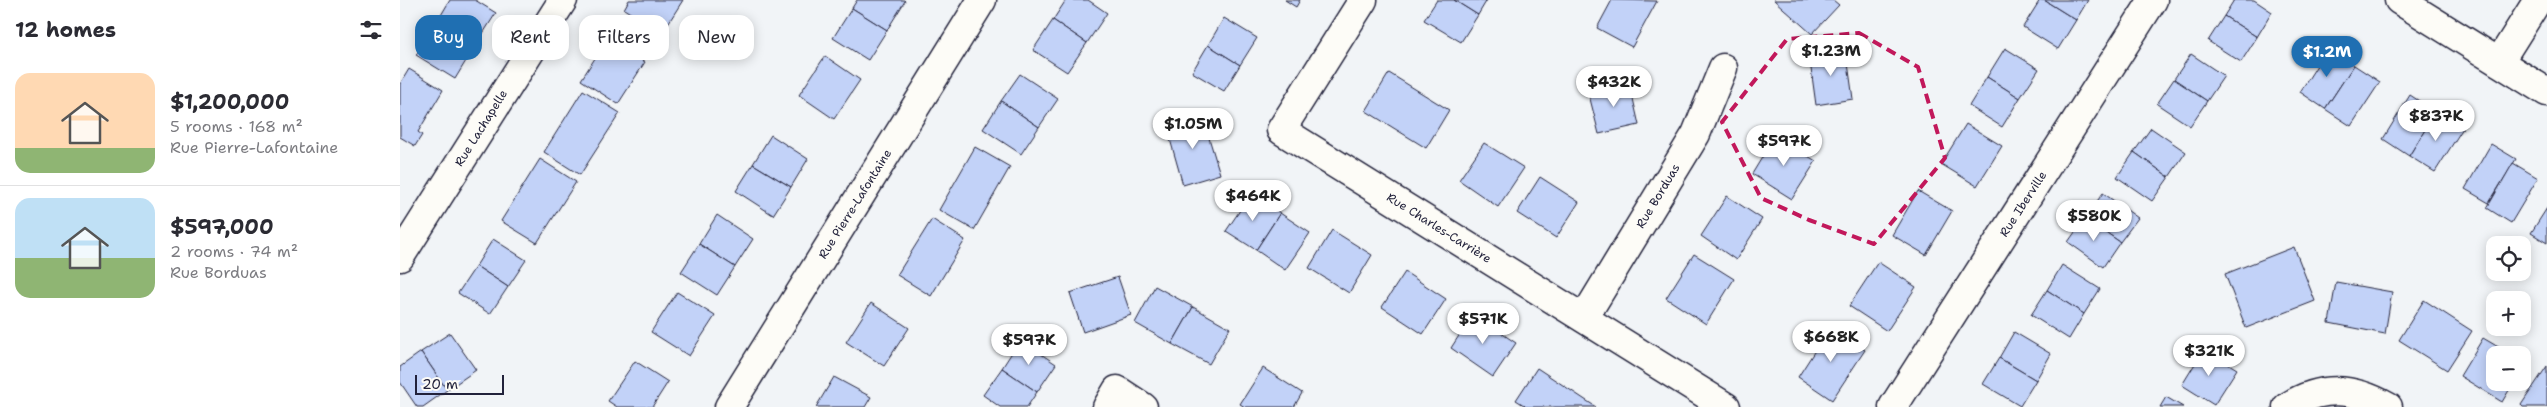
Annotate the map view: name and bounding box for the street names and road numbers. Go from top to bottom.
street label: Rue Lachapelle [451,86,511,169]
street label: Rue Pierre-Lafontaine [815,146,895,262]
street label: Rue Borduas [1632,161,1684,231]
street label: Rue Iberville [1996,168,2050,240]
street label: Rue Charles-Carrière [1384,189,1494,267]

